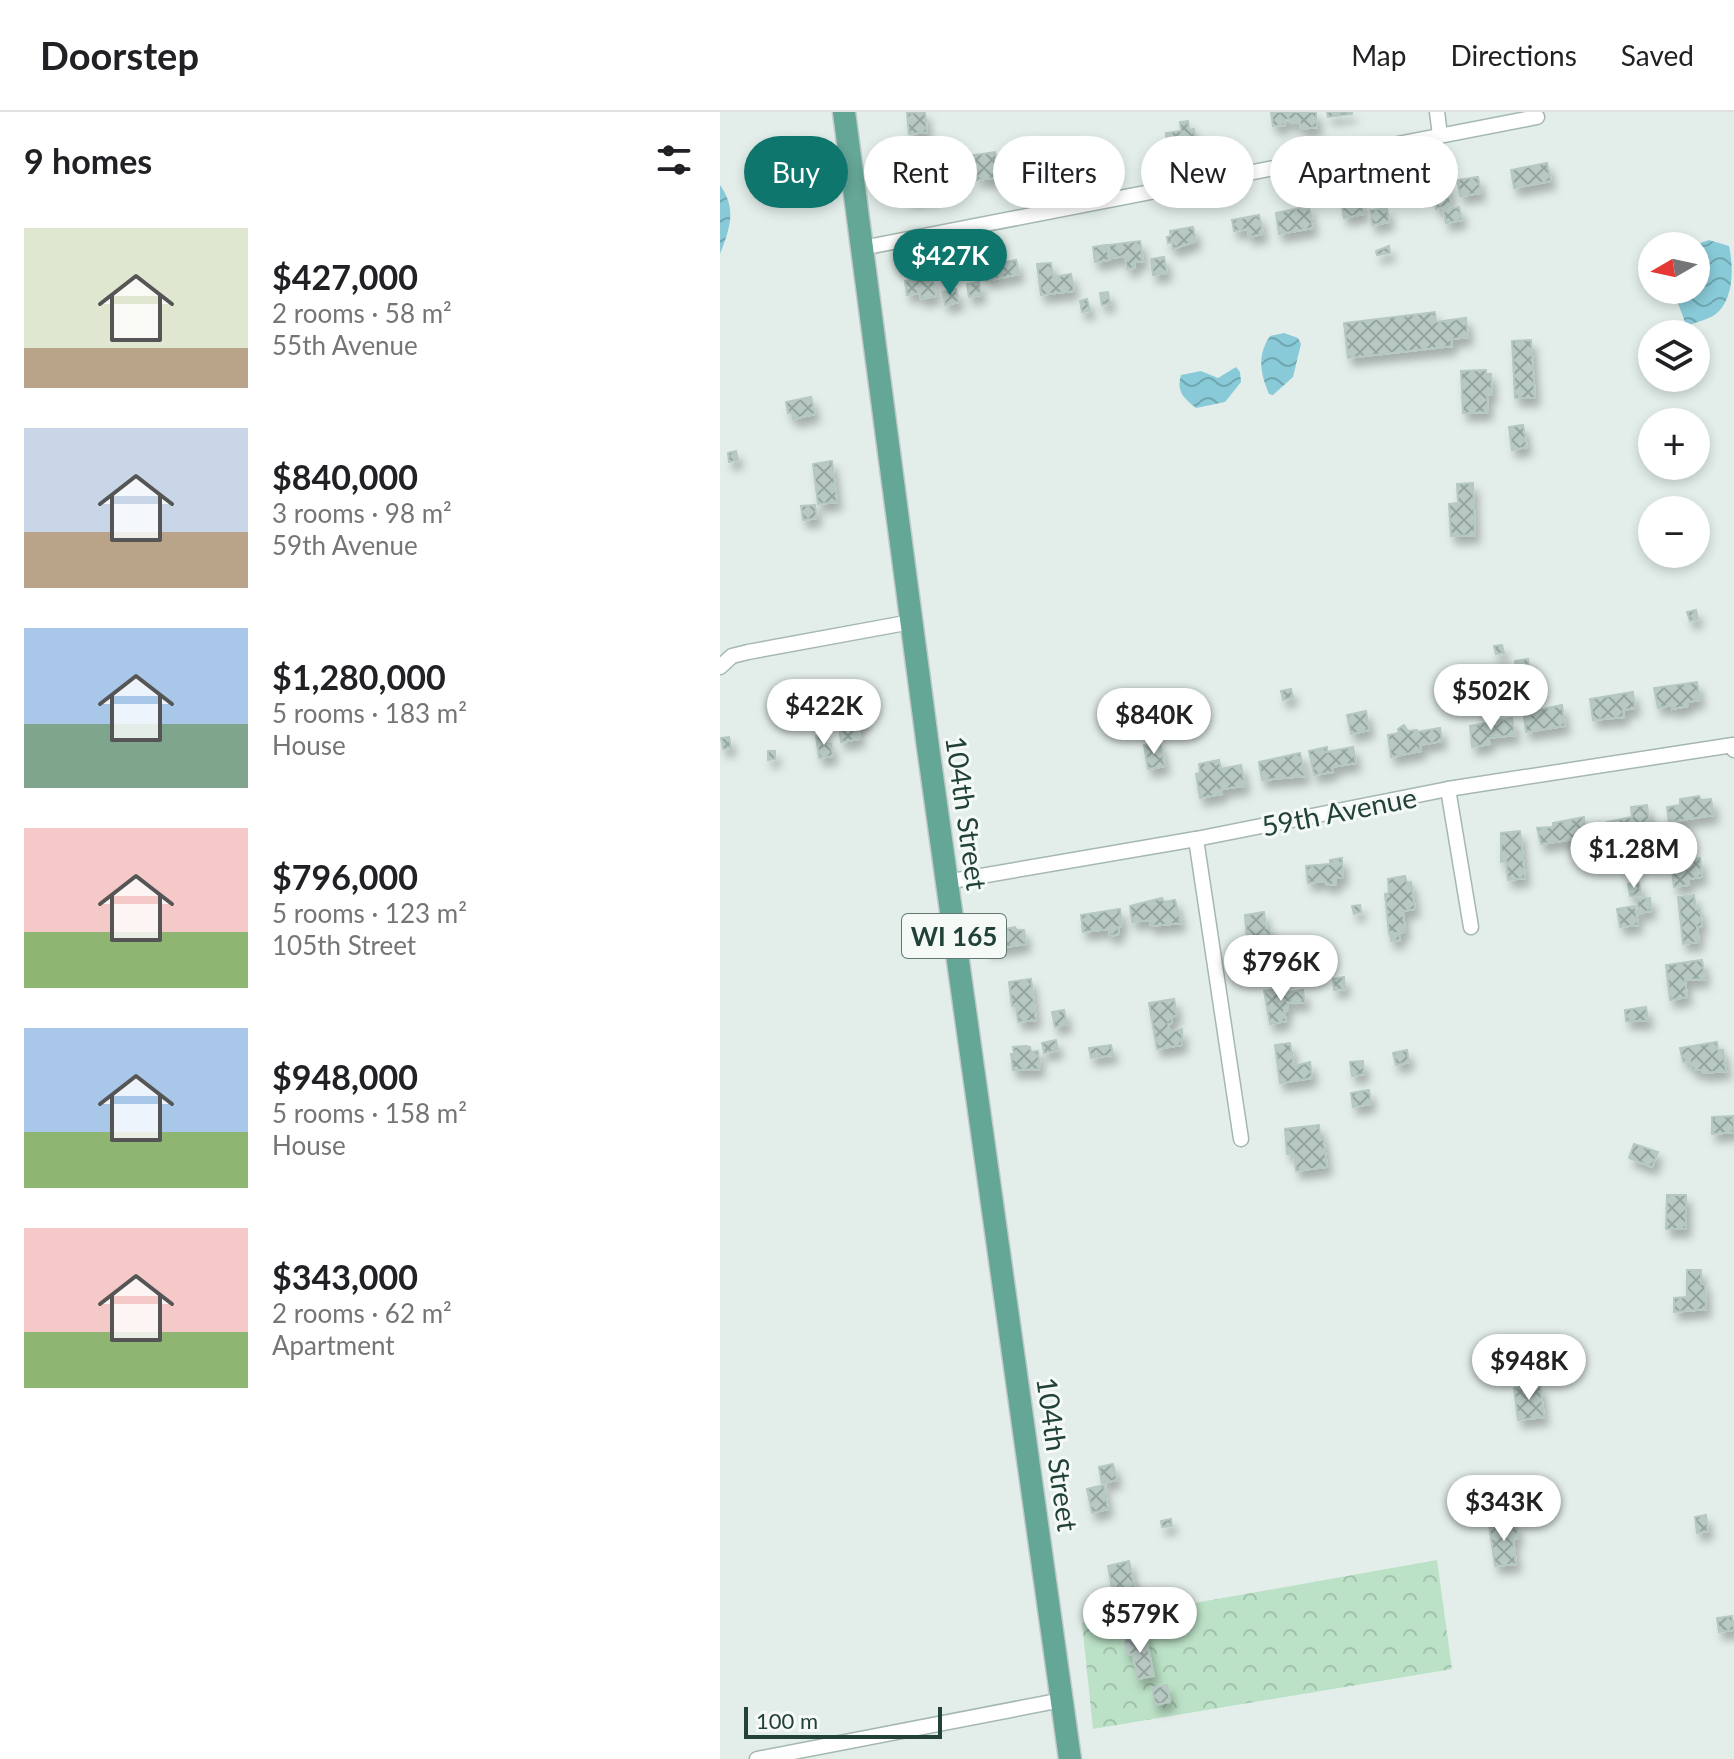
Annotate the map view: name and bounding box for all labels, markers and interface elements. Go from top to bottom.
text: Doorstep [40,32,199,78]
text: Map [1351,38,1406,72]
text: Directions [1450,38,1577,72]
text: Saved [1621,38,1694,72]
chip: Buy [744,136,848,208]
chip: Rent [864,136,977,208]
chip: Filters [993,136,1125,208]
chip: New [1141,136,1254,208]
chip: Apartment [1270,136,1458,208]
icon: filters [652,138,696,182]
text: 9 homes [24,140,152,181]
pin: $427K [894,229,1006,297]
north arrow [1638,232,1710,304]
map controls [1638,232,1710,568]
text: $427K [911,239,989,271]
text: $427,000 [272,256,418,297]
icon: home [88,260,184,356]
text: 2 rooms · 58 m² [272,297,452,329]
button: layers [1638,320,1710,392]
text: 55th Avenue [272,329,418,361]
button: + [1638,408,1710,480]
text: $840,000 [272,456,418,497]
icon: home [88,460,184,556]
button: − [1638,496,1710,568]
text: 3 rooms · 98 m² [272,497,452,529]
text: 59th Avenue [272,529,418,561]
text: $1,280,000 [272,656,446,697]
icon: home [88,660,184,756]
pin: $502K [1435,664,1547,732]
text: $502K [1452,674,1530,706]
pin: $422K [768,679,880,747]
pin: $840K [1098,688,1210,756]
text: $422K [785,689,863,721]
text: 5 rooms · 183 m² [272,697,467,729]
text: $840K [1115,698,1193,730]
text: House [272,729,346,761]
street label: 104th Street [939,734,995,892]
street label: 59th Avenue [1259,779,1419,843]
pin: $1.28M [1569,822,1699,890]
text: $1.28M [1588,832,1680,864]
text: $796,000 [272,856,418,897]
icon: home [88,860,184,956]
text: 5 rooms · 123 m² [272,897,467,929]
road number: WI 165 [902,914,1006,958]
text: 105th Street [272,929,416,961]
pin: $796K [1225,935,1337,1003]
text: $796K [1242,945,1320,977]
text: $948,000 [272,1056,418,1097]
icon: home [88,1060,184,1156]
text: 5 rooms · 158 m² [272,1097,467,1129]
text: House [272,1129,346,1161]
text: $343,000 [272,1256,418,1297]
icon: home [88,1260,184,1356]
text: 2 rooms · 62 m² [272,1297,452,1329]
text: Apartment [272,1329,395,1361]
pin: $948K [1473,1334,1585,1402]
text: $948K [1490,1344,1568,1376]
street label: 104th Street [1030,1375,1086,1533]
pin: $343K [1448,1475,1560,1543]
text: $343K [1465,1485,1543,1517]
pin: $579K [1084,1587,1196,1655]
text: $579K [1101,1597,1179,1629]
scale bar [744,1703,942,1739]
text: 100 m [756,1707,818,1734]

